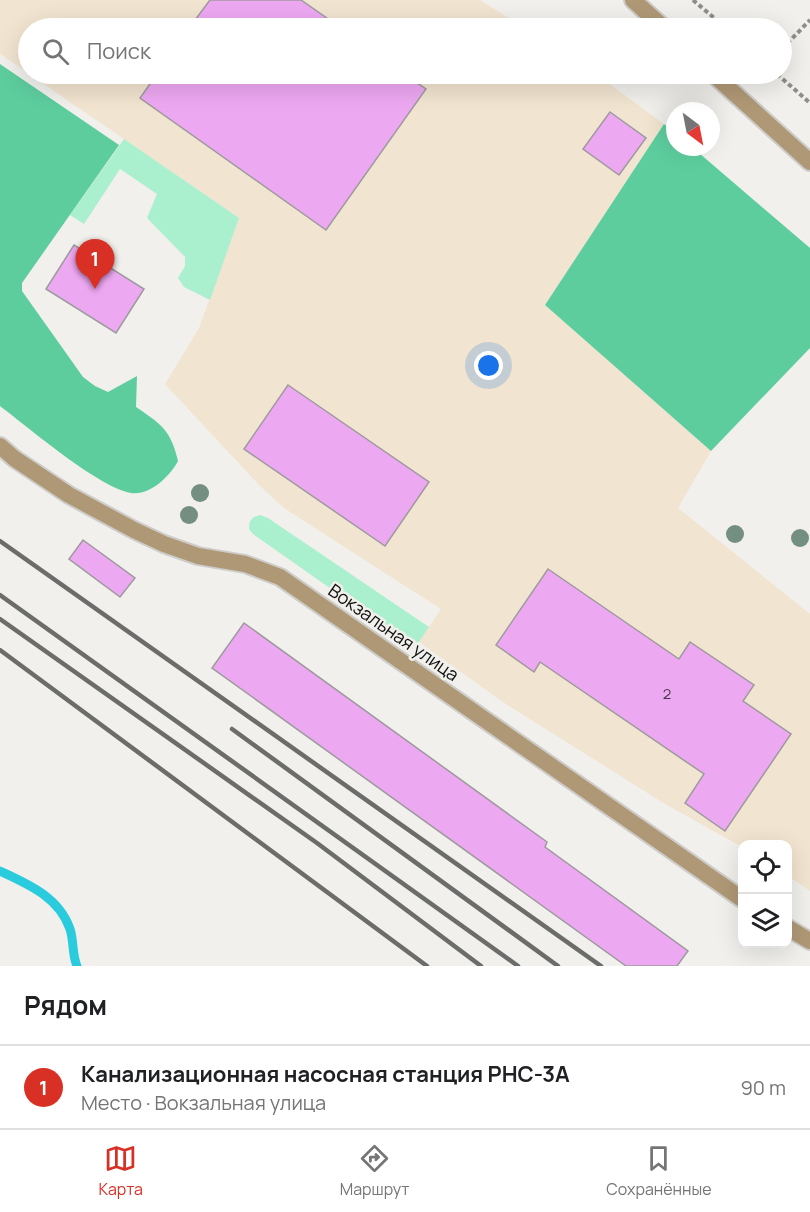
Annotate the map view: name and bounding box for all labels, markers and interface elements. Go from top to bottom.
search box [18,18,792,84]
icon: search [39,35,72,68]
text: Поиск [87,36,151,66]
north arrow [666,102,720,156]
pin: 1 [76,240,115,289]
your location [474,351,503,380]
street label: Вокзальная улица [324,578,464,686]
house number: 2 [663,683,671,704]
map controls [738,840,792,948]
button: locate [738,840,792,894]
button: layers [738,894,792,948]
text: Рядом [24,987,107,1023]
text: Канализационная насосная станция РНС-3А [81,1059,570,1089]
text: 1 [39,1074,48,1101]
text: 90 m [740,1074,786,1101]
text: Место · Вокзальная улица [81,1089,326,1116]
tab: Карта [98,1142,143,1200]
tab: Маршрут [340,1142,409,1200]
tab: Сохранённые [606,1142,712,1200]

